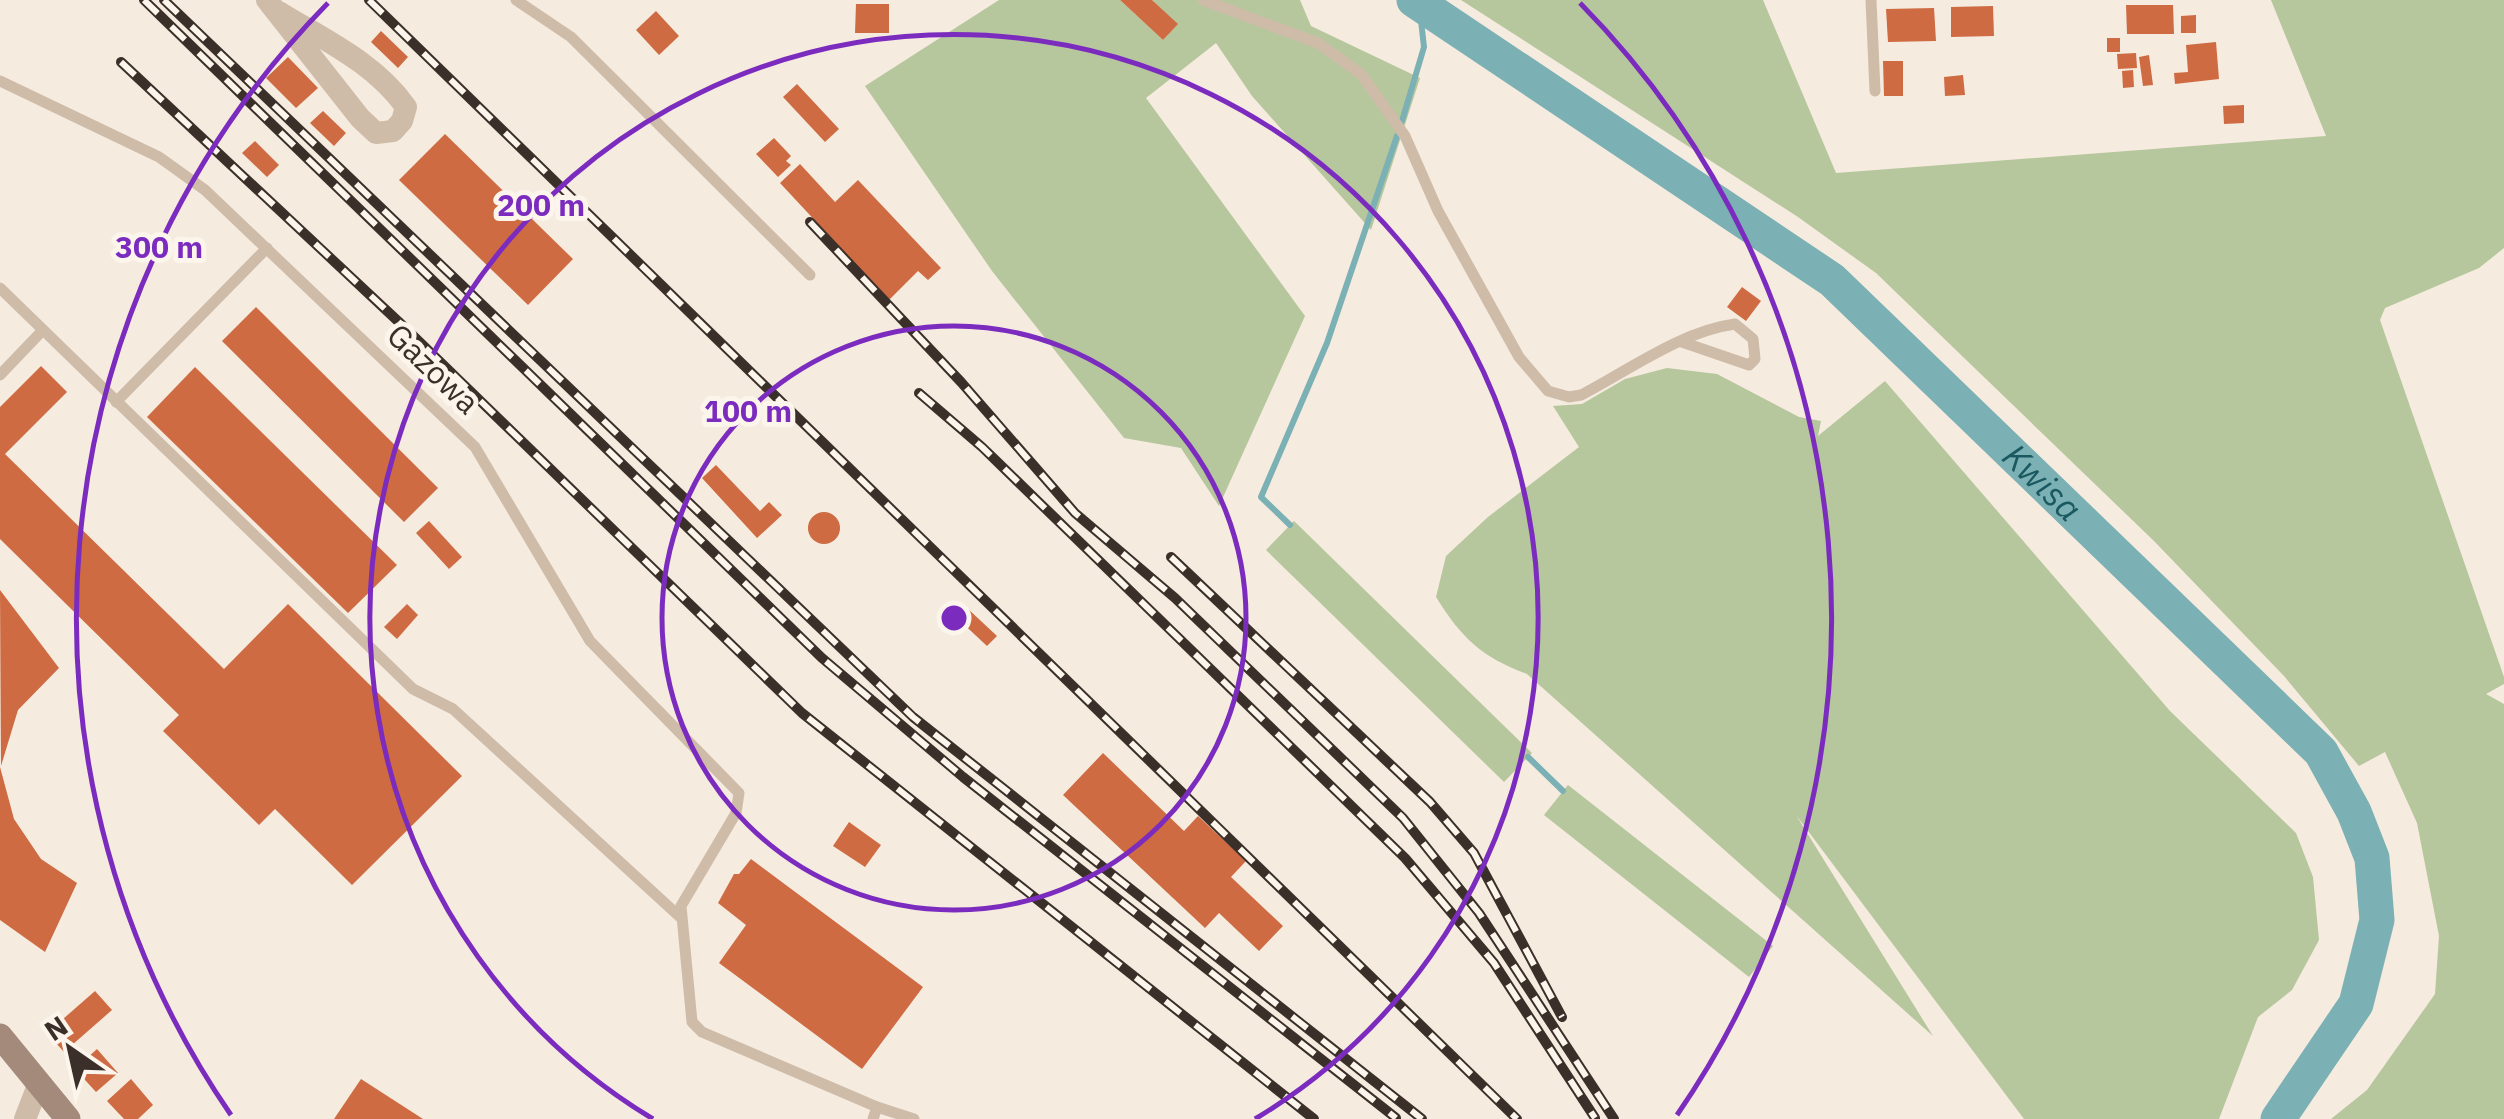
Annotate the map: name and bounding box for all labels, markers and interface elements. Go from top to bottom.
text: 200 m [497,185,585,224]
text: 300 m [115,227,203,266]
street label: Gazowa [378,314,489,423]
text: 100 m [704,391,792,430]
water label: Kwisa [1993,433,2092,531]
centre of rings [936,600,972,636]
north arrow [20,999,120,1099]
text: N [37,1007,74,1049]

